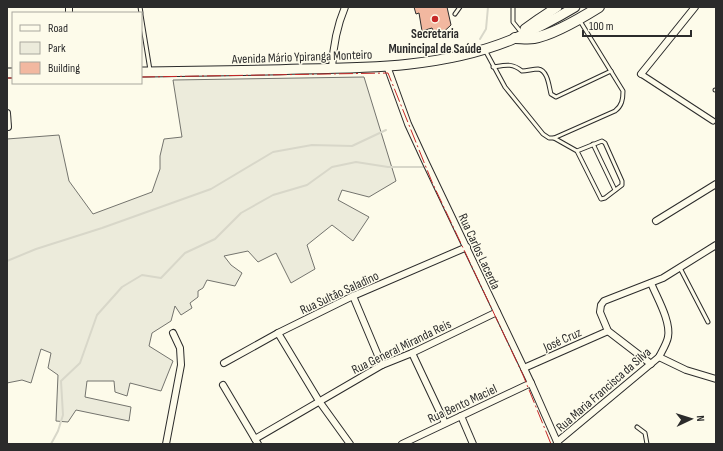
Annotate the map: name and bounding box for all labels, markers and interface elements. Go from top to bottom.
legend [12,12,142,84]
scale bar [583,12,691,38]
marker: Secretaria Munincipal de Saúde [430,14,440,24]
text: 100 m [589,19,614,34]
text: Road [48,21,68,36]
place label: Secretaria Munincipal de Saúde [388,26,482,57]
text: Park [48,41,66,56]
street label: Avenida Mário Ypiranga Monteiro [231,47,372,67]
text: Building [48,61,80,76]
street label: Rua Carlos Lacerda [455,211,504,292]
street label: Rua Sultão Saladino [297,268,381,318]
street label: Rua General Miranda Reis [349,316,454,378]
street label: José Cruz [540,324,584,356]
street label: Rua Maria Francisca da Silva [553,344,654,435]
street label: Rua Bento Maciel [425,381,500,427]
north arrow [671,399,711,439]
text: N [694,415,707,422]

